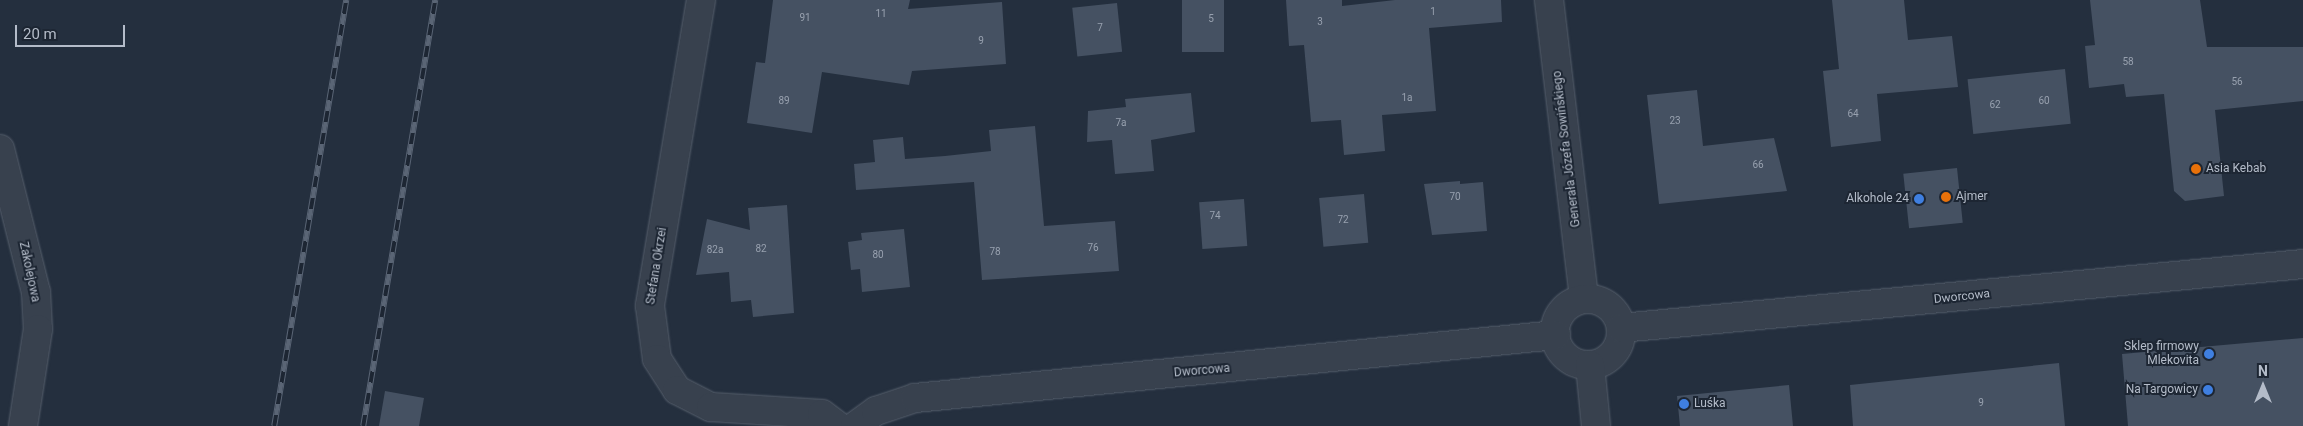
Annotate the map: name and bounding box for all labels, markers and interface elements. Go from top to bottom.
house number: 1 [1430,6,1436,18]
house number: 11 [875,8,887,20]
house number: 91 [799,12,811,24]
house number: 5 [1208,13,1214,25]
scale bar [18,15,128,47]
house number: 3 [1317,16,1323,28]
house number: 7 [1097,22,1103,34]
text: 20 m [23,25,57,43]
house number: 9 [978,35,984,47]
house number: 58 [2122,56,2134,68]
street label: Generała Józefa Sowińskiego [1550,70,1584,228]
house number: 56 [2231,76,2243,88]
house number: 1a [1401,92,1413,104]
house number: 89 [778,95,790,107]
house number: 60 [2038,95,2050,107]
house number: 62 [1989,99,2001,111]
house number: 64 [1847,108,1859,120]
house number: 23 [1669,115,1681,127]
house number: 7a [1115,117,1127,129]
house number: 66 [1752,159,1764,171]
place label: Asia Kebab [2206,162,2266,176]
marker: Asia Kebab [2190,163,2202,175]
place label: Ajmer [1956,190,1988,204]
house number: 70 [1449,191,1461,203]
marker: Ajmer [1940,191,1952,203]
place label: Alkohole 24 [1846,192,1909,206]
marker: Alkohole 24 [1913,193,1925,205]
house number: 74 [1209,210,1221,222]
house number: 72 [1337,214,1349,226]
street label: Stefana Okrzei [644,226,670,306]
street label: Zakolejowa [16,241,42,303]
house number: 76 [1087,242,1099,254]
house number: 82 [755,243,767,255]
house number: 82a [707,244,723,256]
house number: 78 [989,246,1001,258]
house number: 80 [872,249,884,261]
street label: Dworcowa [1933,287,1991,307]
place label: Sklep firmowy Mlekovita [2124,340,2199,368]
marker: Sklep firmowy Mlekovita [2203,348,2215,360]
street label: Dworcowa [1173,361,1231,381]
north arrow [2238,361,2288,411]
text: N [2258,363,2268,379]
place label: Na Targowicy [2125,383,2198,397]
marker: Na Targowicy [2202,384,2214,396]
place label: Luśka [1694,397,1726,411]
house number: 9 [1978,397,1984,409]
marker: Luśka [1678,398,1690,410]

